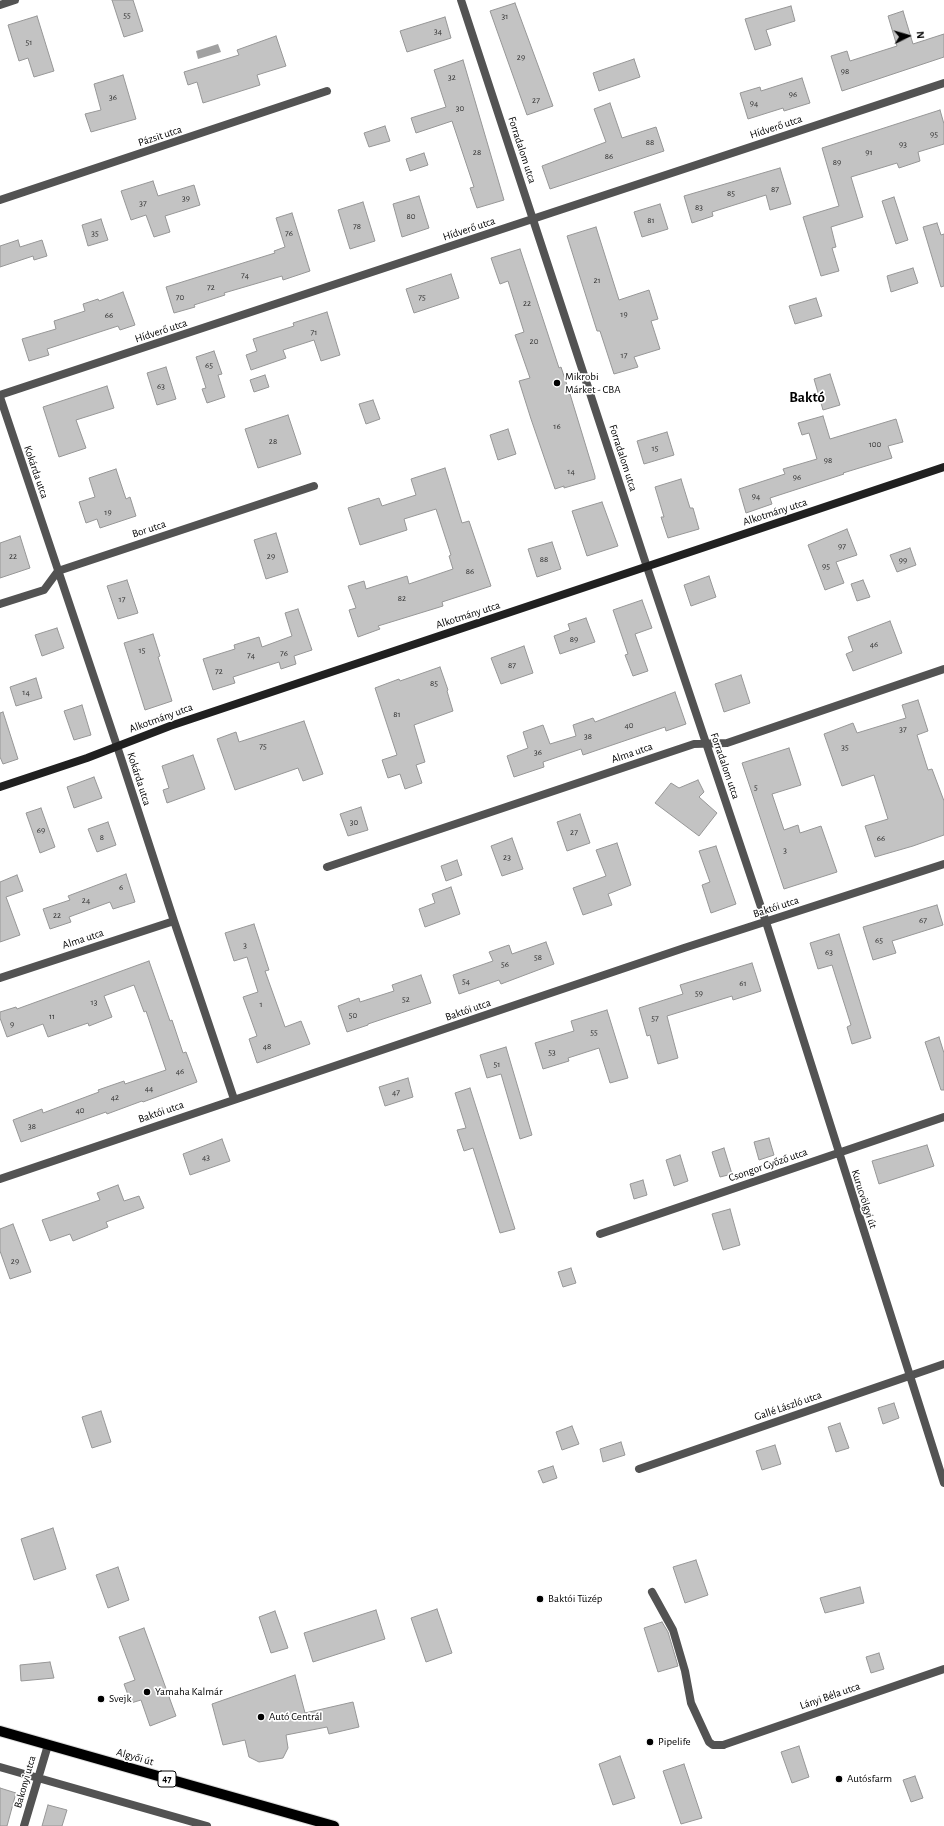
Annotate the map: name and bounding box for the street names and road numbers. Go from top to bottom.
street label: Hídverő utca [748,112,804,142]
street label: Forradalom utca [505,115,539,185]
street label: Pázsit utca [136,123,184,149]
street label: Hídverő utca [441,214,497,244]
street label: Hídverő utca [133,316,189,346]
street label: Forradalom utca [606,423,640,493]
street label: Kokárda utca [21,444,51,500]
street label: Alkotmány utca [741,495,809,529]
street label: Bor utca [130,517,168,541]
street label: Alkotmány utca [434,598,502,632]
street label: Alkotmány utca [127,700,195,736]
street label: Forradalom utca [707,731,743,801]
street label: Alma utca [610,740,654,766]
street label: Kokárda utca [124,751,154,807]
street label: Baktói utca [751,893,801,921]
street label: Alma utca [61,926,105,952]
street label: Baktói utca [443,996,493,1024]
street label: Baktói utca [136,1098,186,1126]
street label: Csongor Győző utca [727,1145,809,1185]
street label: Kurucvölgyi út [848,1168,880,1230]
street label: Gallé László utca [753,1388,823,1424]
street label: Lányi Béla utca [798,1680,862,1712]
street label: Algyői út [115,1745,155,1769]
street label: Bakonyi utca [11,1754,39,1810]
road number: 47 [158,1771,176,1787]

